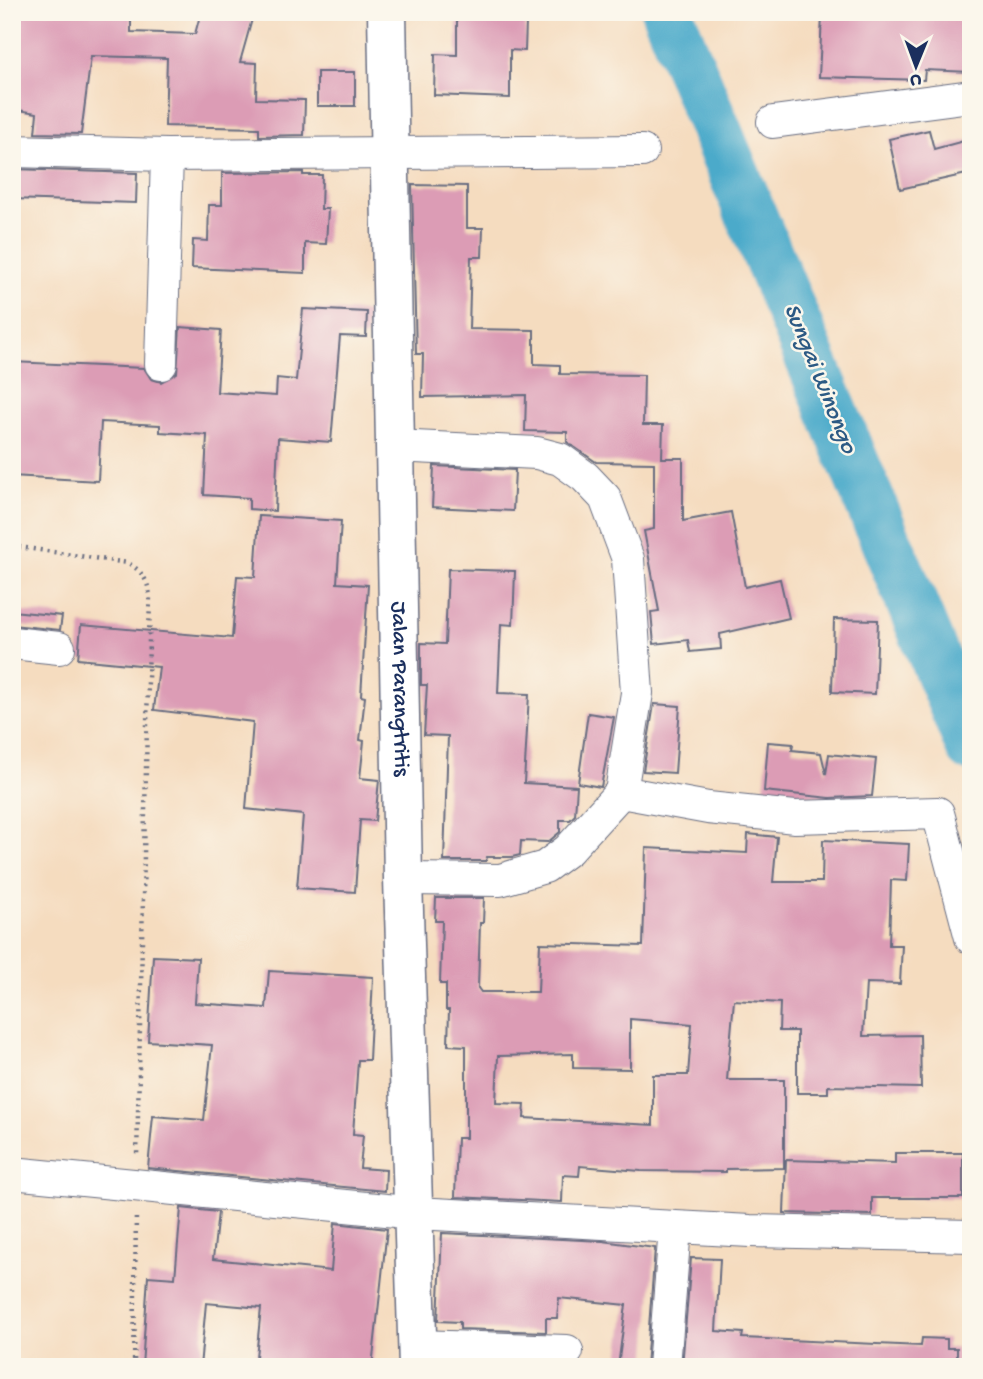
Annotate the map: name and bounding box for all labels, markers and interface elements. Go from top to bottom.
north arrow [881,32,951,102]
text: U [910,68,921,91]
water label: Sungai Winongo [776,300,863,459]
street label: Jalan Parangtritis [384,601,415,777]

